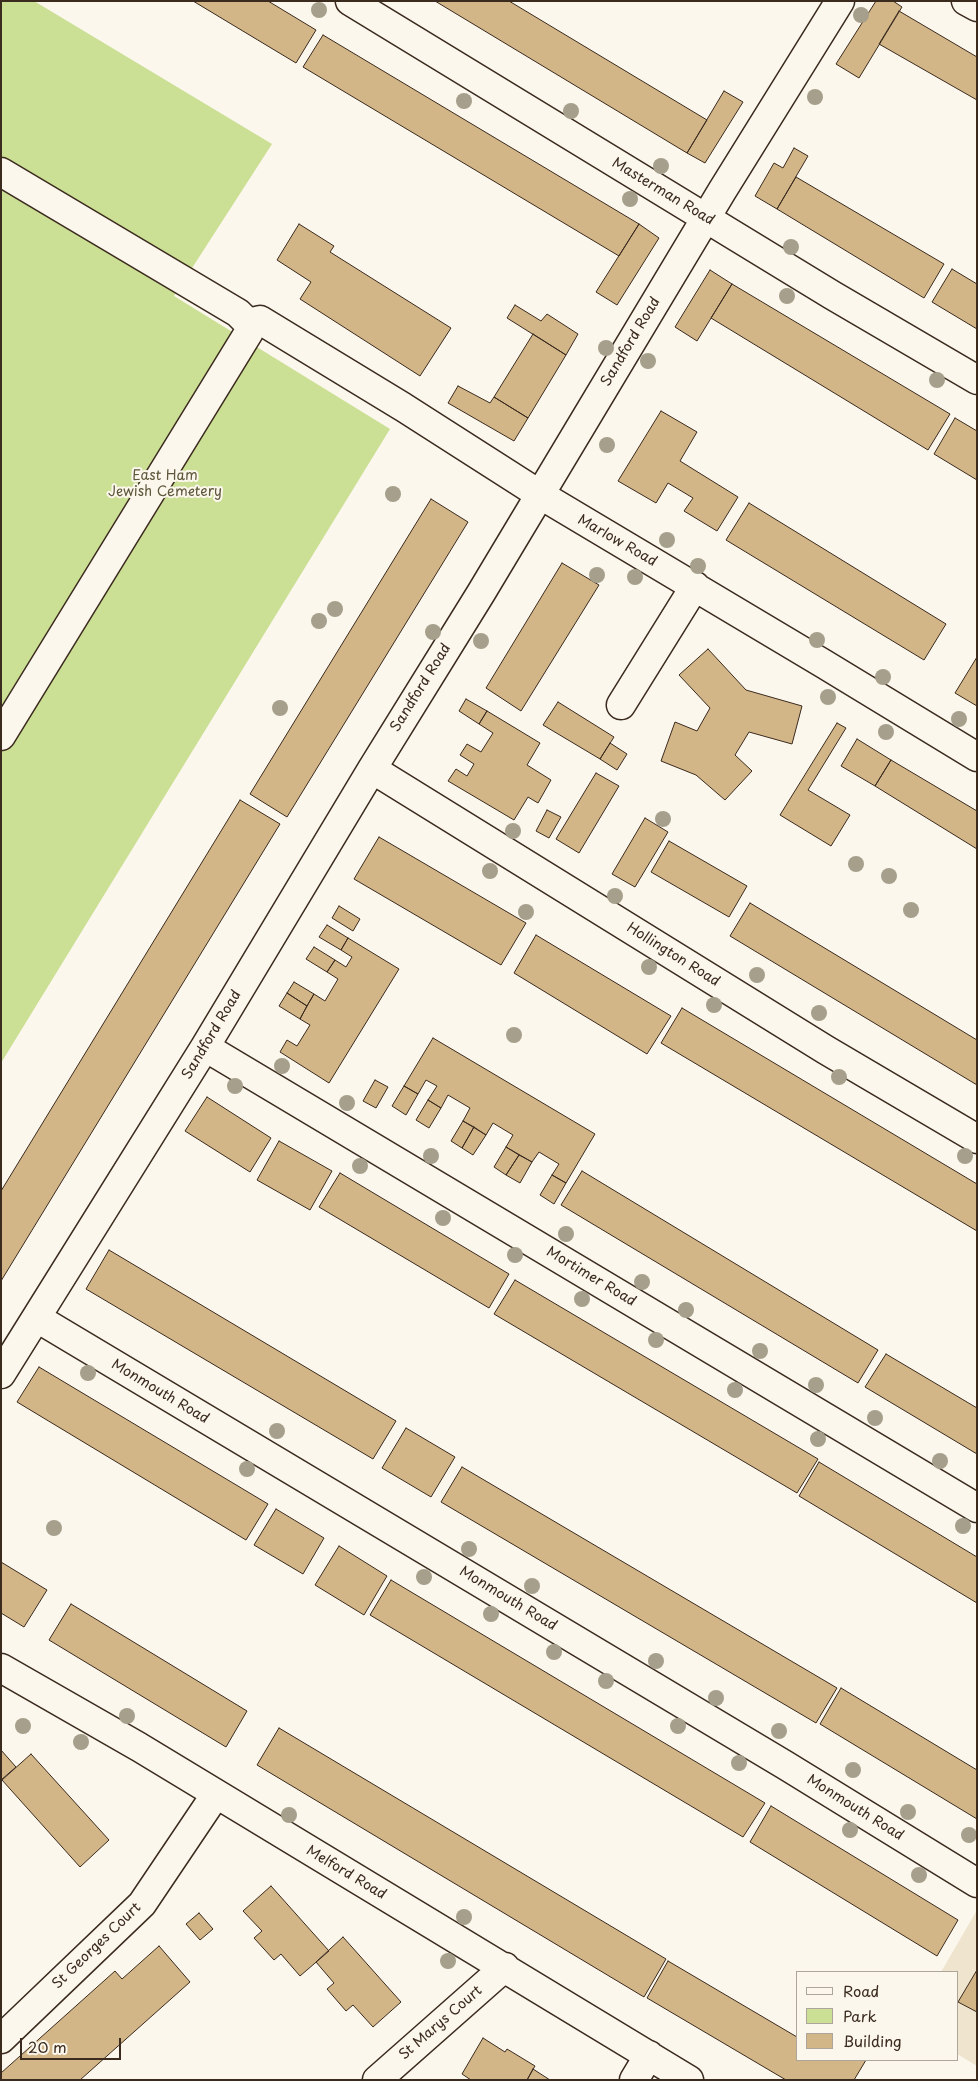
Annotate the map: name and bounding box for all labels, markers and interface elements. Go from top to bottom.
street label: Masterman Road [609,155,717,229]
street label: Sandford Road [598,295,664,389]
park label: East Ham Jewish Cemetery [108,468,222,501]
street label: Marlow Road [574,512,660,570]
street label: Sandford Road [387,641,455,735]
street label: Hollington Road [623,920,723,990]
street label: Sandford Road [179,988,245,1082]
street label: Mortimer Road [543,1244,639,1310]
street label: Monmouth Road [108,1356,212,1428]
street label: Monmouth Road [456,1563,560,1635]
street label: Monmouth Road [804,1772,906,1844]
street label: Melford Road [303,1843,389,1903]
street label: St Georges Court [49,1900,145,1992]
legend [796,1971,958,2061]
text: Road [843,1979,879,2002]
street label: St Marys Court [396,1982,486,2064]
text: Park [843,2004,877,2027]
scale bar [22,2028,124,2060]
text: Building [843,2029,902,2052]
text: 20 m [28,2035,67,2058]

